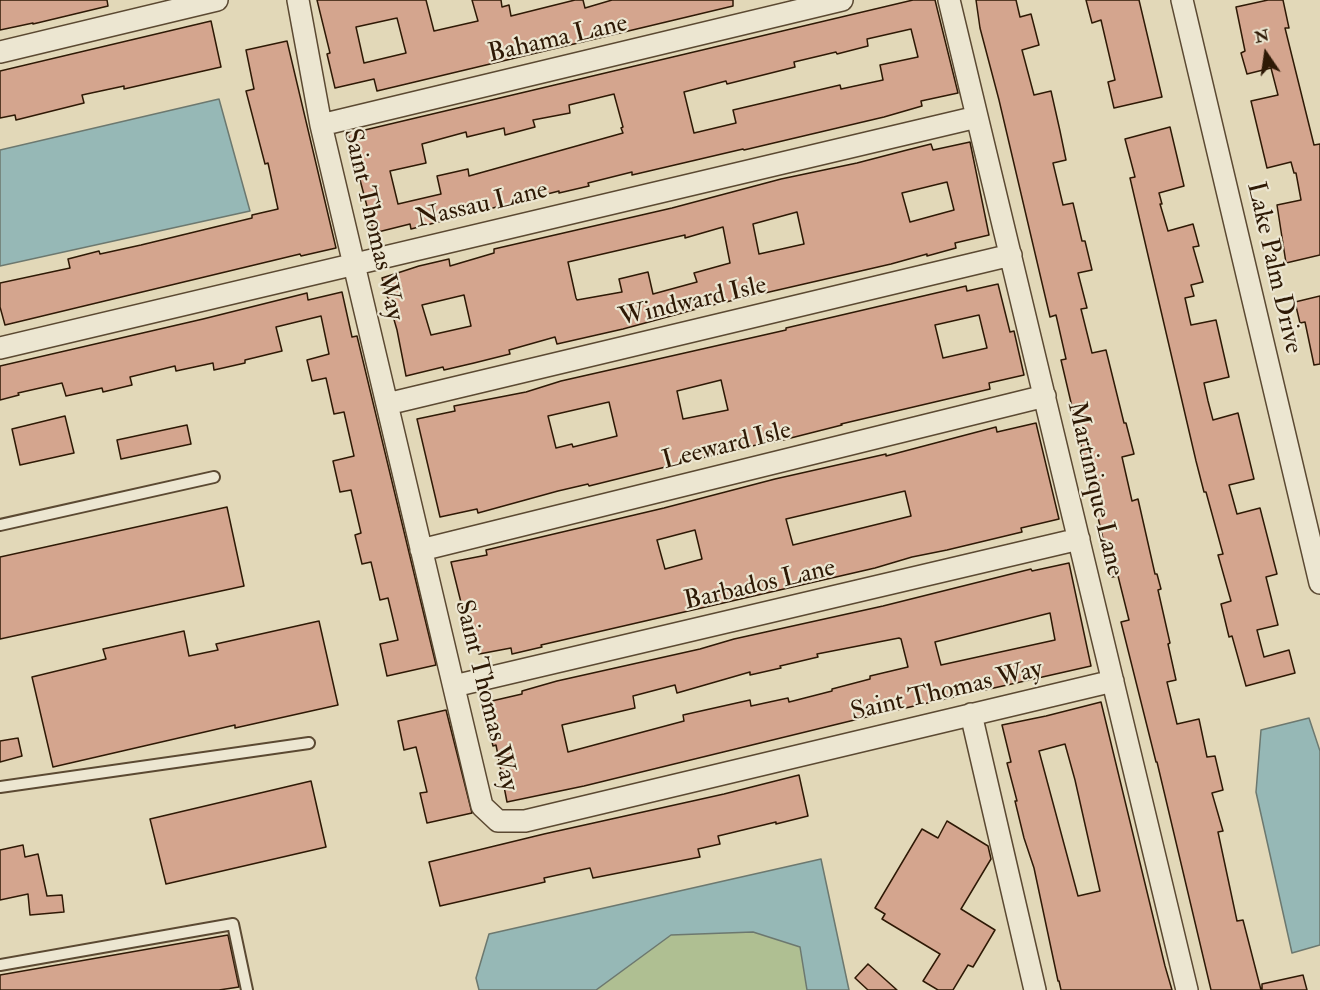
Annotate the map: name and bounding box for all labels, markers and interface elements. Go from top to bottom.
street label: Bahama Lane [485,9,631,71]
north arrow [1236,24,1296,84]
text: N [1253,25,1271,48]
street label: Saint Thomas Way [335,126,409,324]
street label: Nassau Lane [413,176,551,236]
street label: Lake Palm Drive [1238,179,1308,357]
street label: Windward Isle [616,271,770,335]
street label: Martinique Lane [1059,399,1129,579]
street label: Leeward Isle [659,416,795,478]
street label: Barbados Lane [681,553,839,619]
street label: Saint Thomas Way [446,597,524,795]
street label: Saint Thomas Way [848,655,1046,729]

